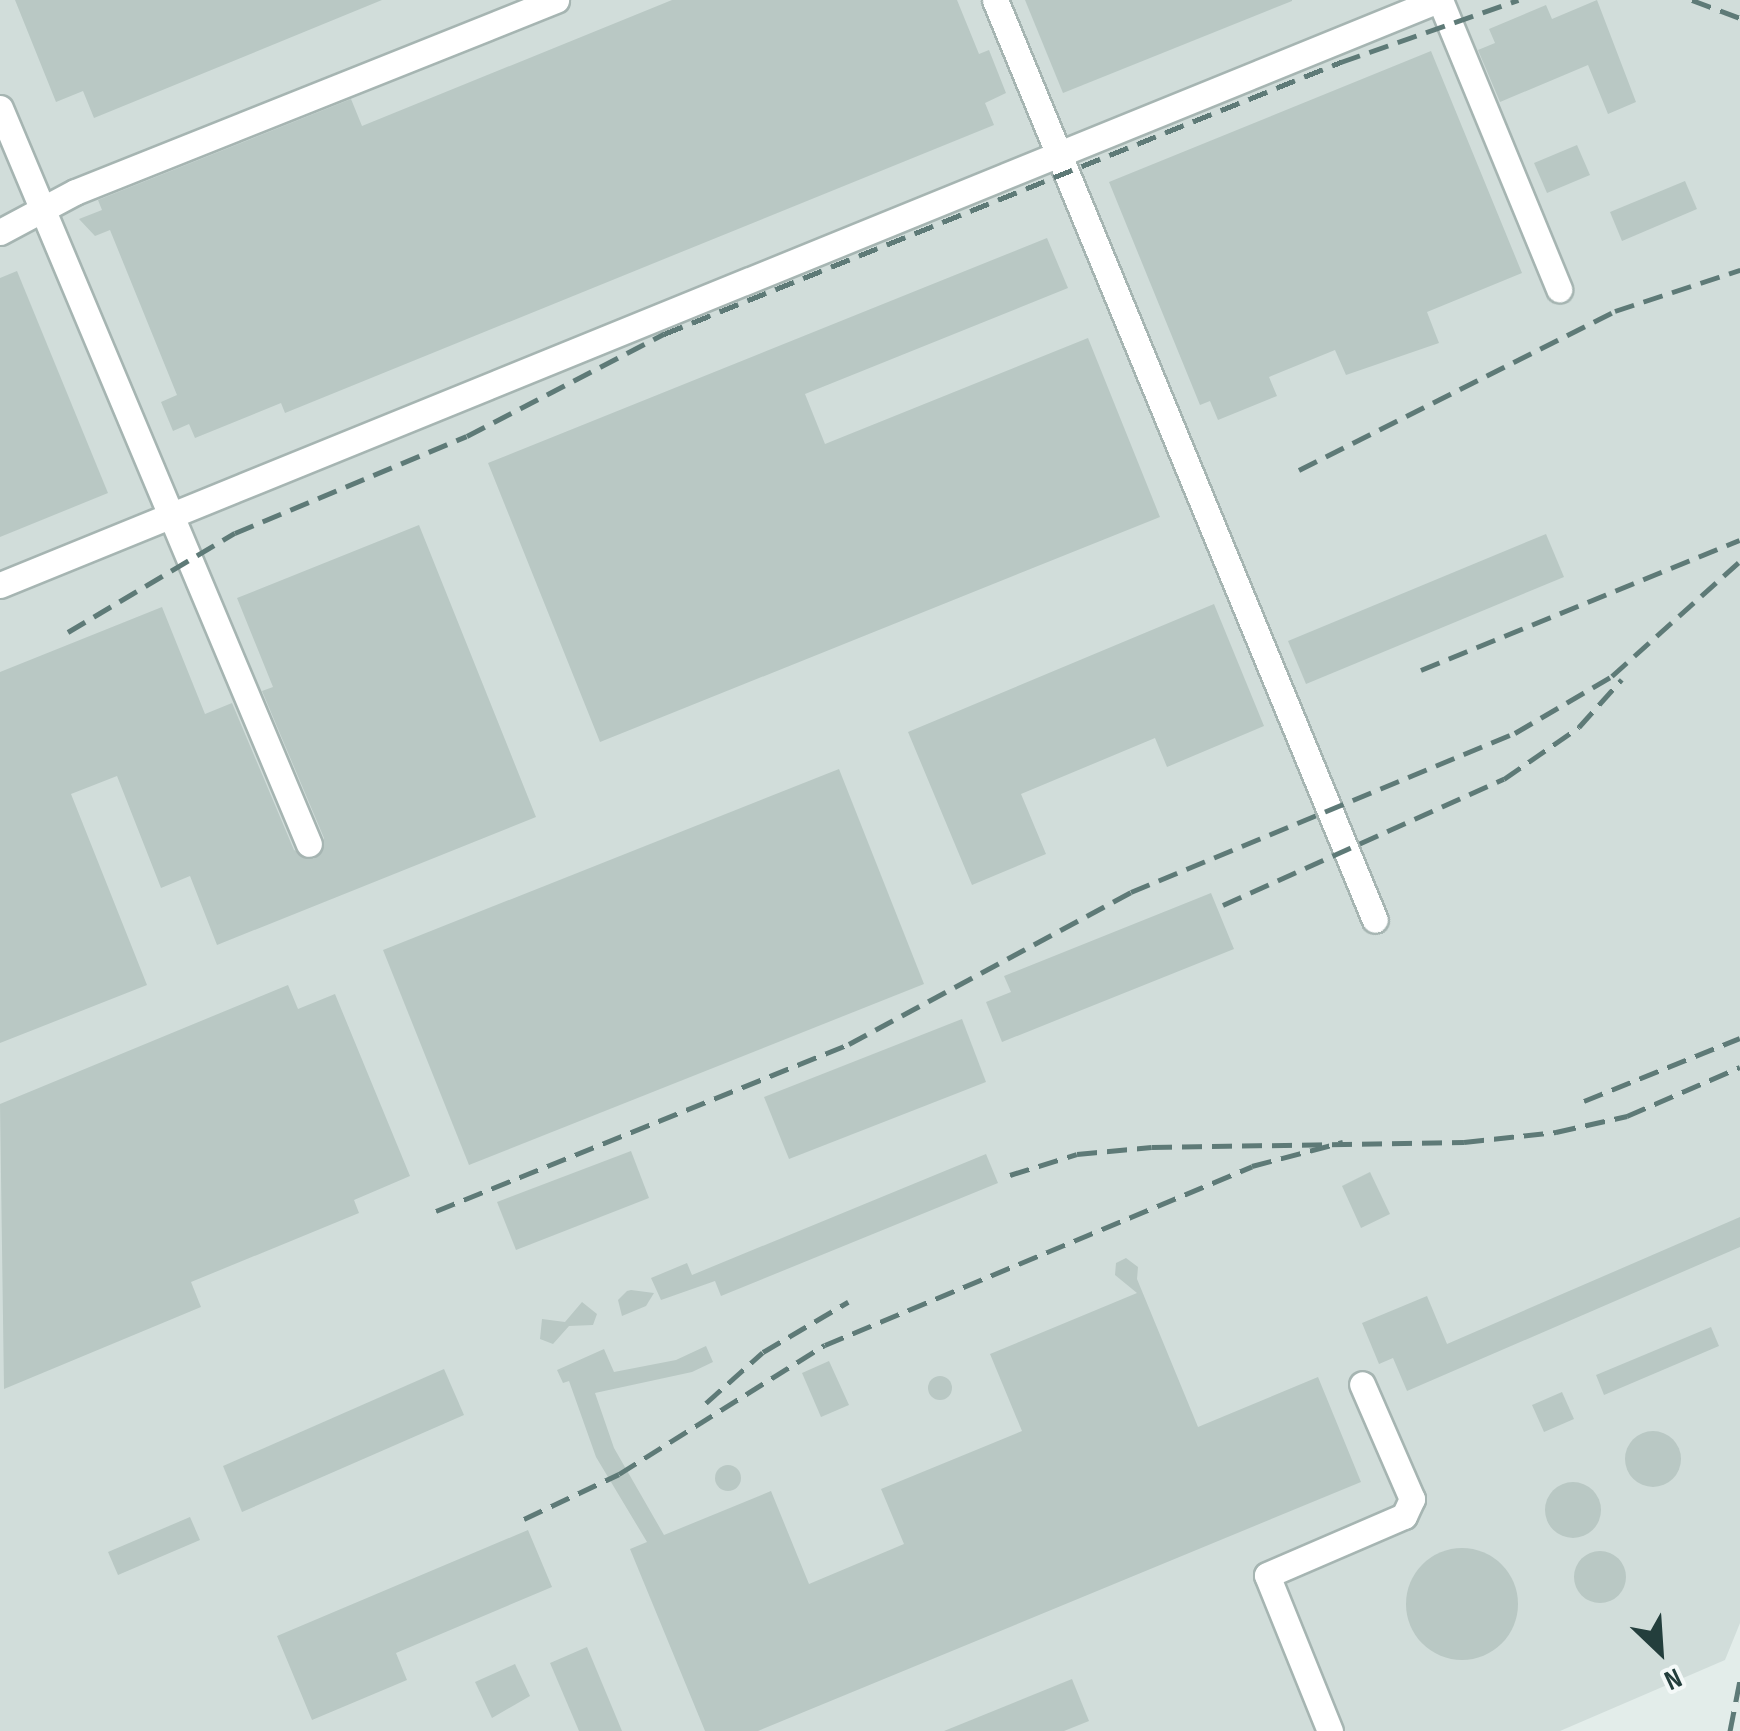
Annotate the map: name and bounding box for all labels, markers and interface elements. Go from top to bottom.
north arrow [1610,1601,1710,1701]
text: N [1659,1661,1687,1697]

